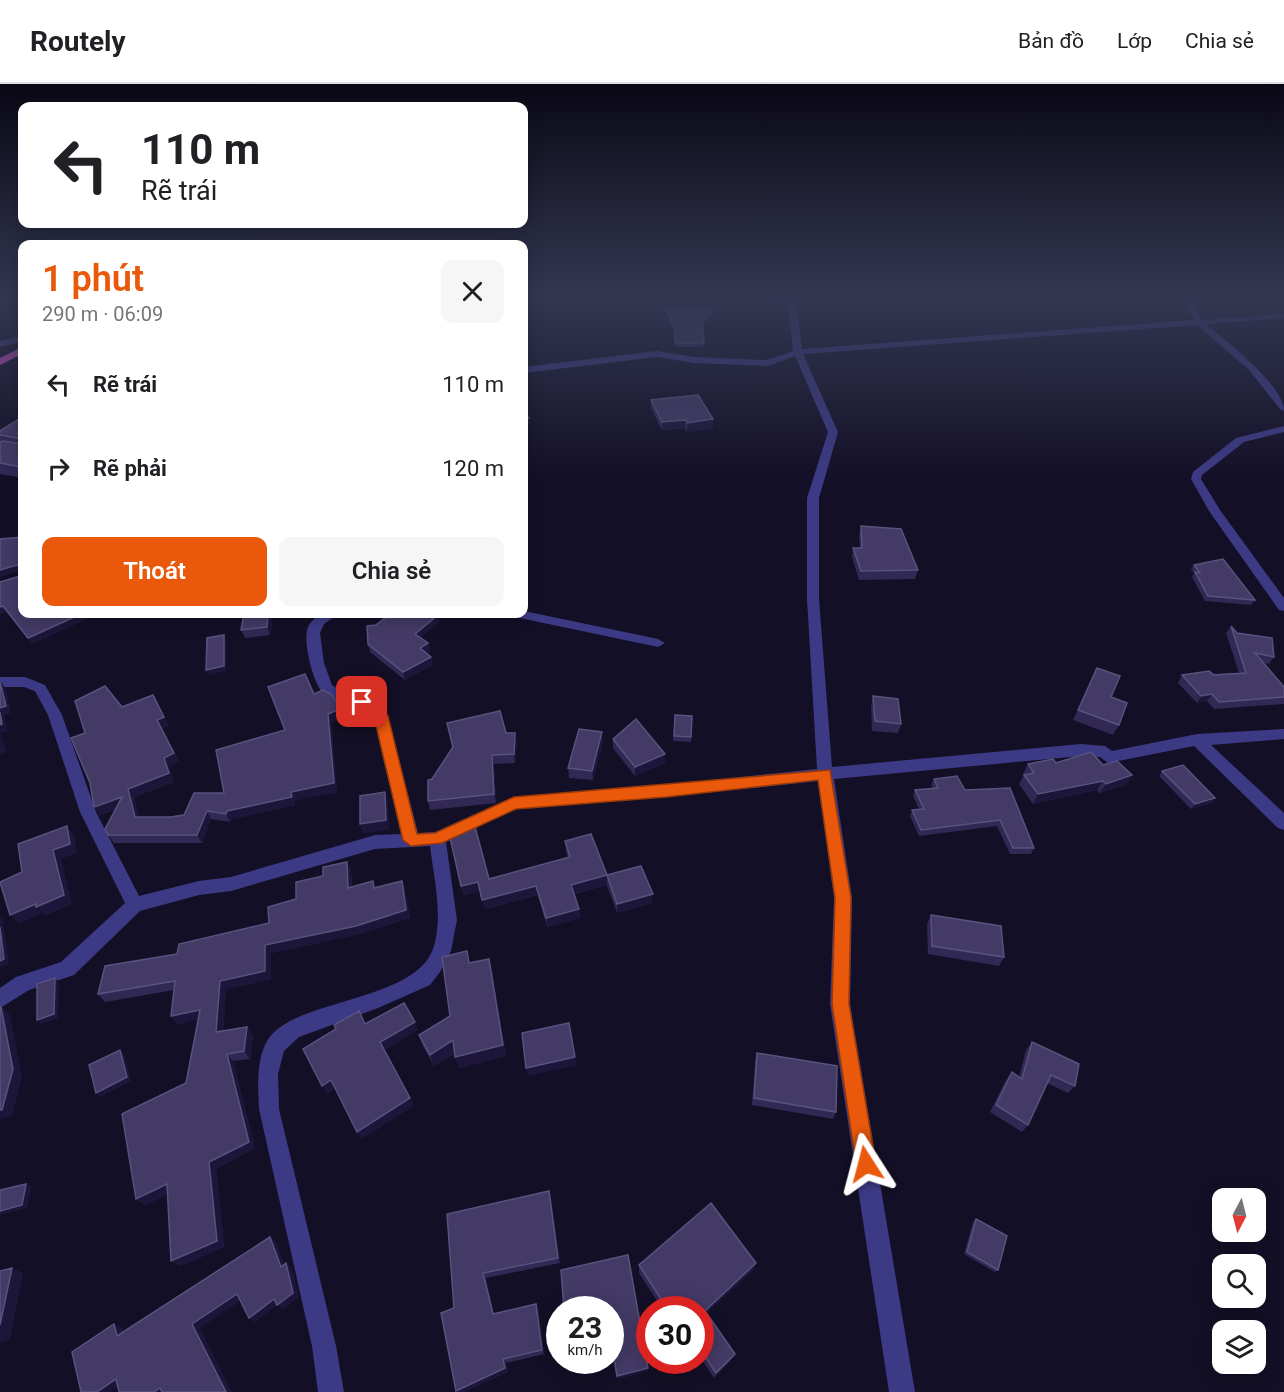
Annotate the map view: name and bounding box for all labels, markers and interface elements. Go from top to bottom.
text: Routely [30,25,126,58]
text: Bản đồ [1018,29,1084,53]
text: Lớp [1117,29,1152,53]
text: Chia sẻ [1185,29,1254,53]
text: 110 m [141,125,260,174]
icon: left [42,126,120,204]
text: Rẽ trái [141,175,217,207]
text: 1 phút [42,258,144,300]
button: close [441,260,504,323]
text: 290 m · 06:09 [42,302,163,326]
icon: left [42,368,75,401]
text: Rẽ trái [93,372,157,397]
text: 110 m [442,372,504,397]
icon: right [42,452,75,485]
text: Rẽ phải [93,456,167,481]
text: 120 m [442,456,504,481]
button: Thoát [42,537,267,606]
button: Chia sẻ [279,537,504,606]
pin [336,676,387,727]
icon: arrive [345,685,378,718]
position arrow [834,1132,898,1196]
north arrow [1212,1188,1266,1242]
map controls [1212,1188,1266,1374]
button: search [1212,1254,1266,1308]
speed limit sign: 30 [636,1296,714,1374]
text: 23 [568,1310,602,1345]
button: layers [1212,1320,1266,1374]
text: km/h [567,1341,603,1359]

